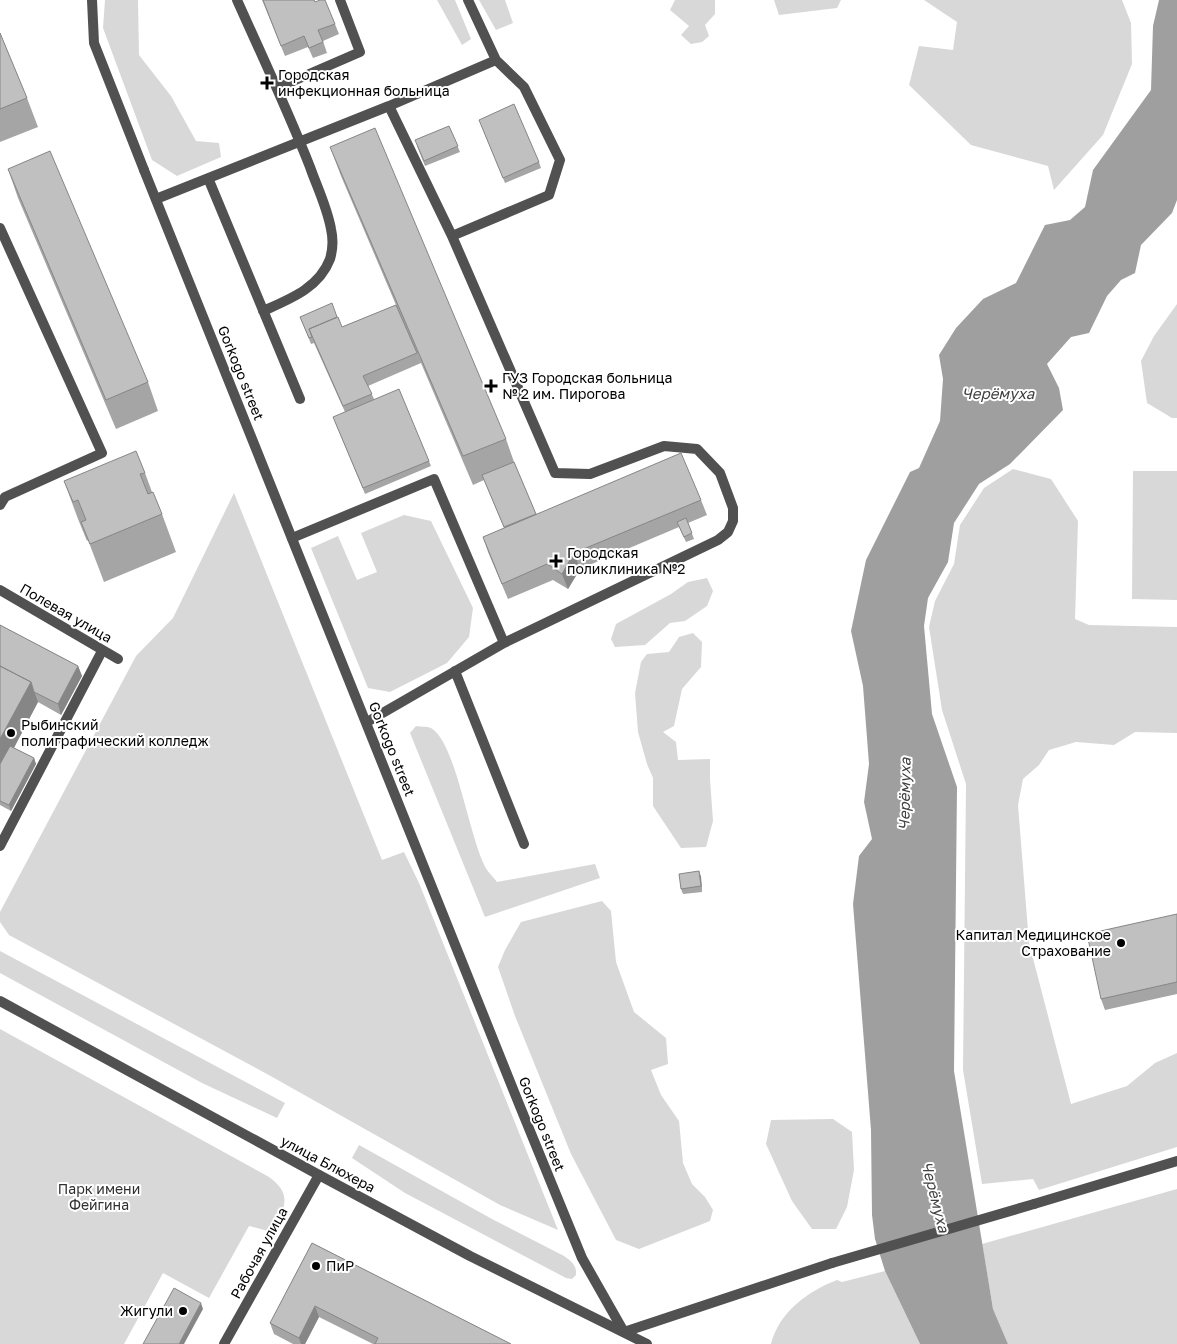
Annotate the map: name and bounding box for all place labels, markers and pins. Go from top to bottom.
place label: Городская инфекционная больница [278,66,450,99]
marker: Городская инфекционная больница [260,76,274,90]
place label: ГУЗ Городская больница № 2 им. Пирогова [502,369,672,402]
marker: ГУЗ Городская больница № 2 им. Пирогова [484,379,498,393]
place label: Городская поликлиника №2 [567,544,685,577]
marker: Городская поликлиника №2 [549,554,563,568]
place label: Рыбинский полиграфический колледж [21,716,209,749]
marker: Рыбинский полиграфический колледж [5,727,17,739]
place label: Капитал Медицинское Страхование [956,926,1111,959]
marker: Капитал Медицинское Страхование [1115,937,1127,949]
place label: ПиР [326,1257,354,1274]
marker: ПиР [310,1260,322,1272]
place label: Жигули [120,1302,173,1319]
marker: Жигули [177,1305,189,1317]

